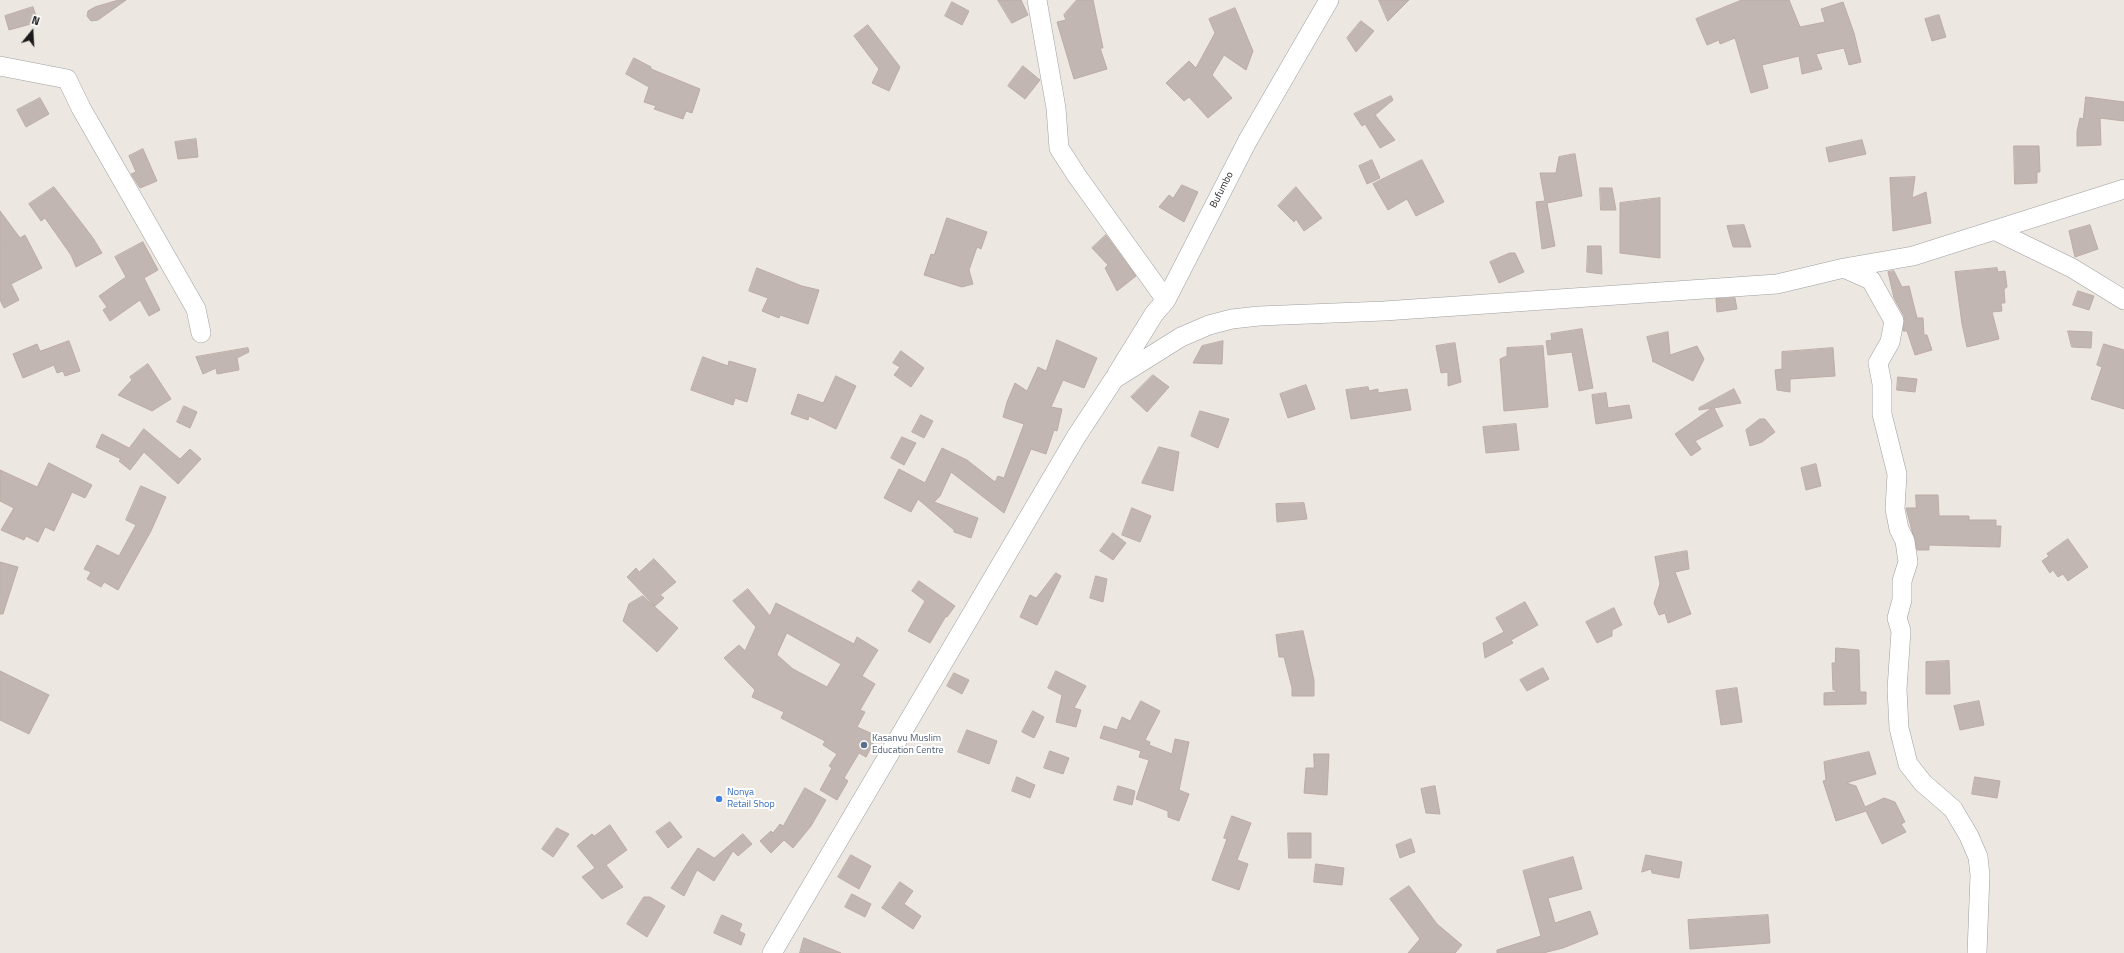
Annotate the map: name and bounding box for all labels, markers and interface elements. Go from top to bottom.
north arrow [12,12,52,52]
text: N [30,12,42,29]
street label: Bufumbo [1208,170,1236,210]
place label: Kasanvu Muslim Education Centre [872,733,944,756]
marker: Kasanvu Muslim Education Centre [859,740,869,750]
place label: Nonya Retail Shop [727,787,775,810]
marker: Nonya Retail Shop [714,794,724,804]

